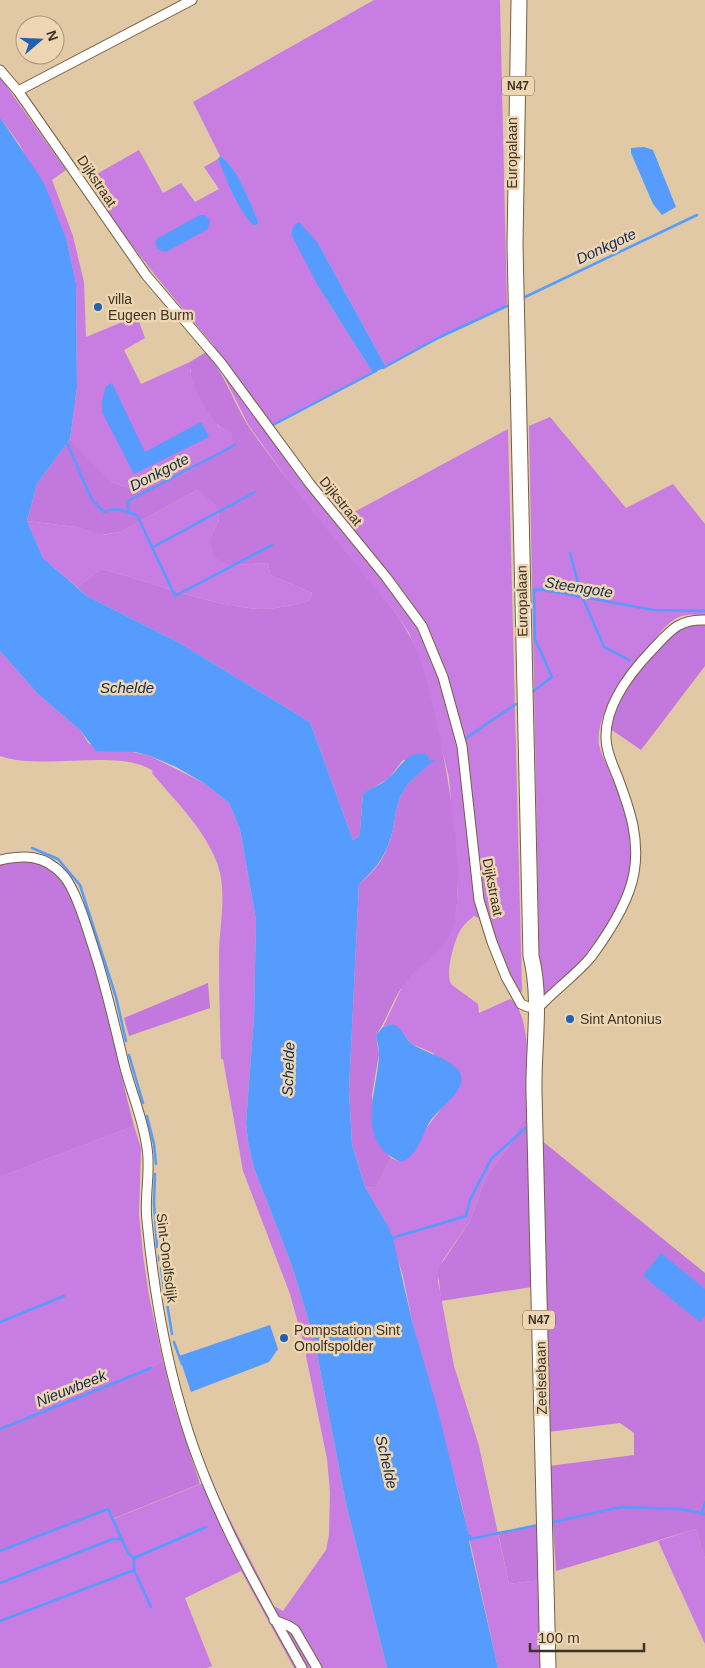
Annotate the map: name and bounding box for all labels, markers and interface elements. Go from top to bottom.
north arrow [15,15,65,65]
text: N [43,28,62,43]
road number: N47 [502,76,534,95]
street label: Europalaan [504,117,520,189]
street label: Dijkstraat [74,152,120,210]
water label: Donkgote [573,225,639,267]
place label: villa Eugeen Burm [108,291,194,323]
marker: villa Eugeen Burm [92,301,104,313]
water label: Donkgote [127,450,191,494]
street label: Dijkstraat [316,473,366,529]
street label: Europalaan [513,565,531,637]
water label: Steengote [544,573,614,601]
water label: Schelde [100,679,154,696]
street label: Dijkstraat [480,857,506,917]
place label: Sint Antonius [580,1011,662,1027]
marker: Sint Antonius [564,1013,576,1025]
water label: Schelde [279,1042,297,1096]
street label: Sint-Onolfsdijk [154,1212,181,1305]
road number: N47 [523,1310,555,1330]
place label: Pompstation Sint Onolfspolder [294,1322,400,1354]
marker: Pompstation Sint Onolfspolder [278,1332,290,1344]
street label: Zeelsebaan [532,1341,550,1415]
water label: Nieuwbeek [33,1366,110,1410]
water label: Schelde [373,1434,401,1490]
scale bar [530,1620,644,1652]
text: 100 m [538,1629,580,1646]

